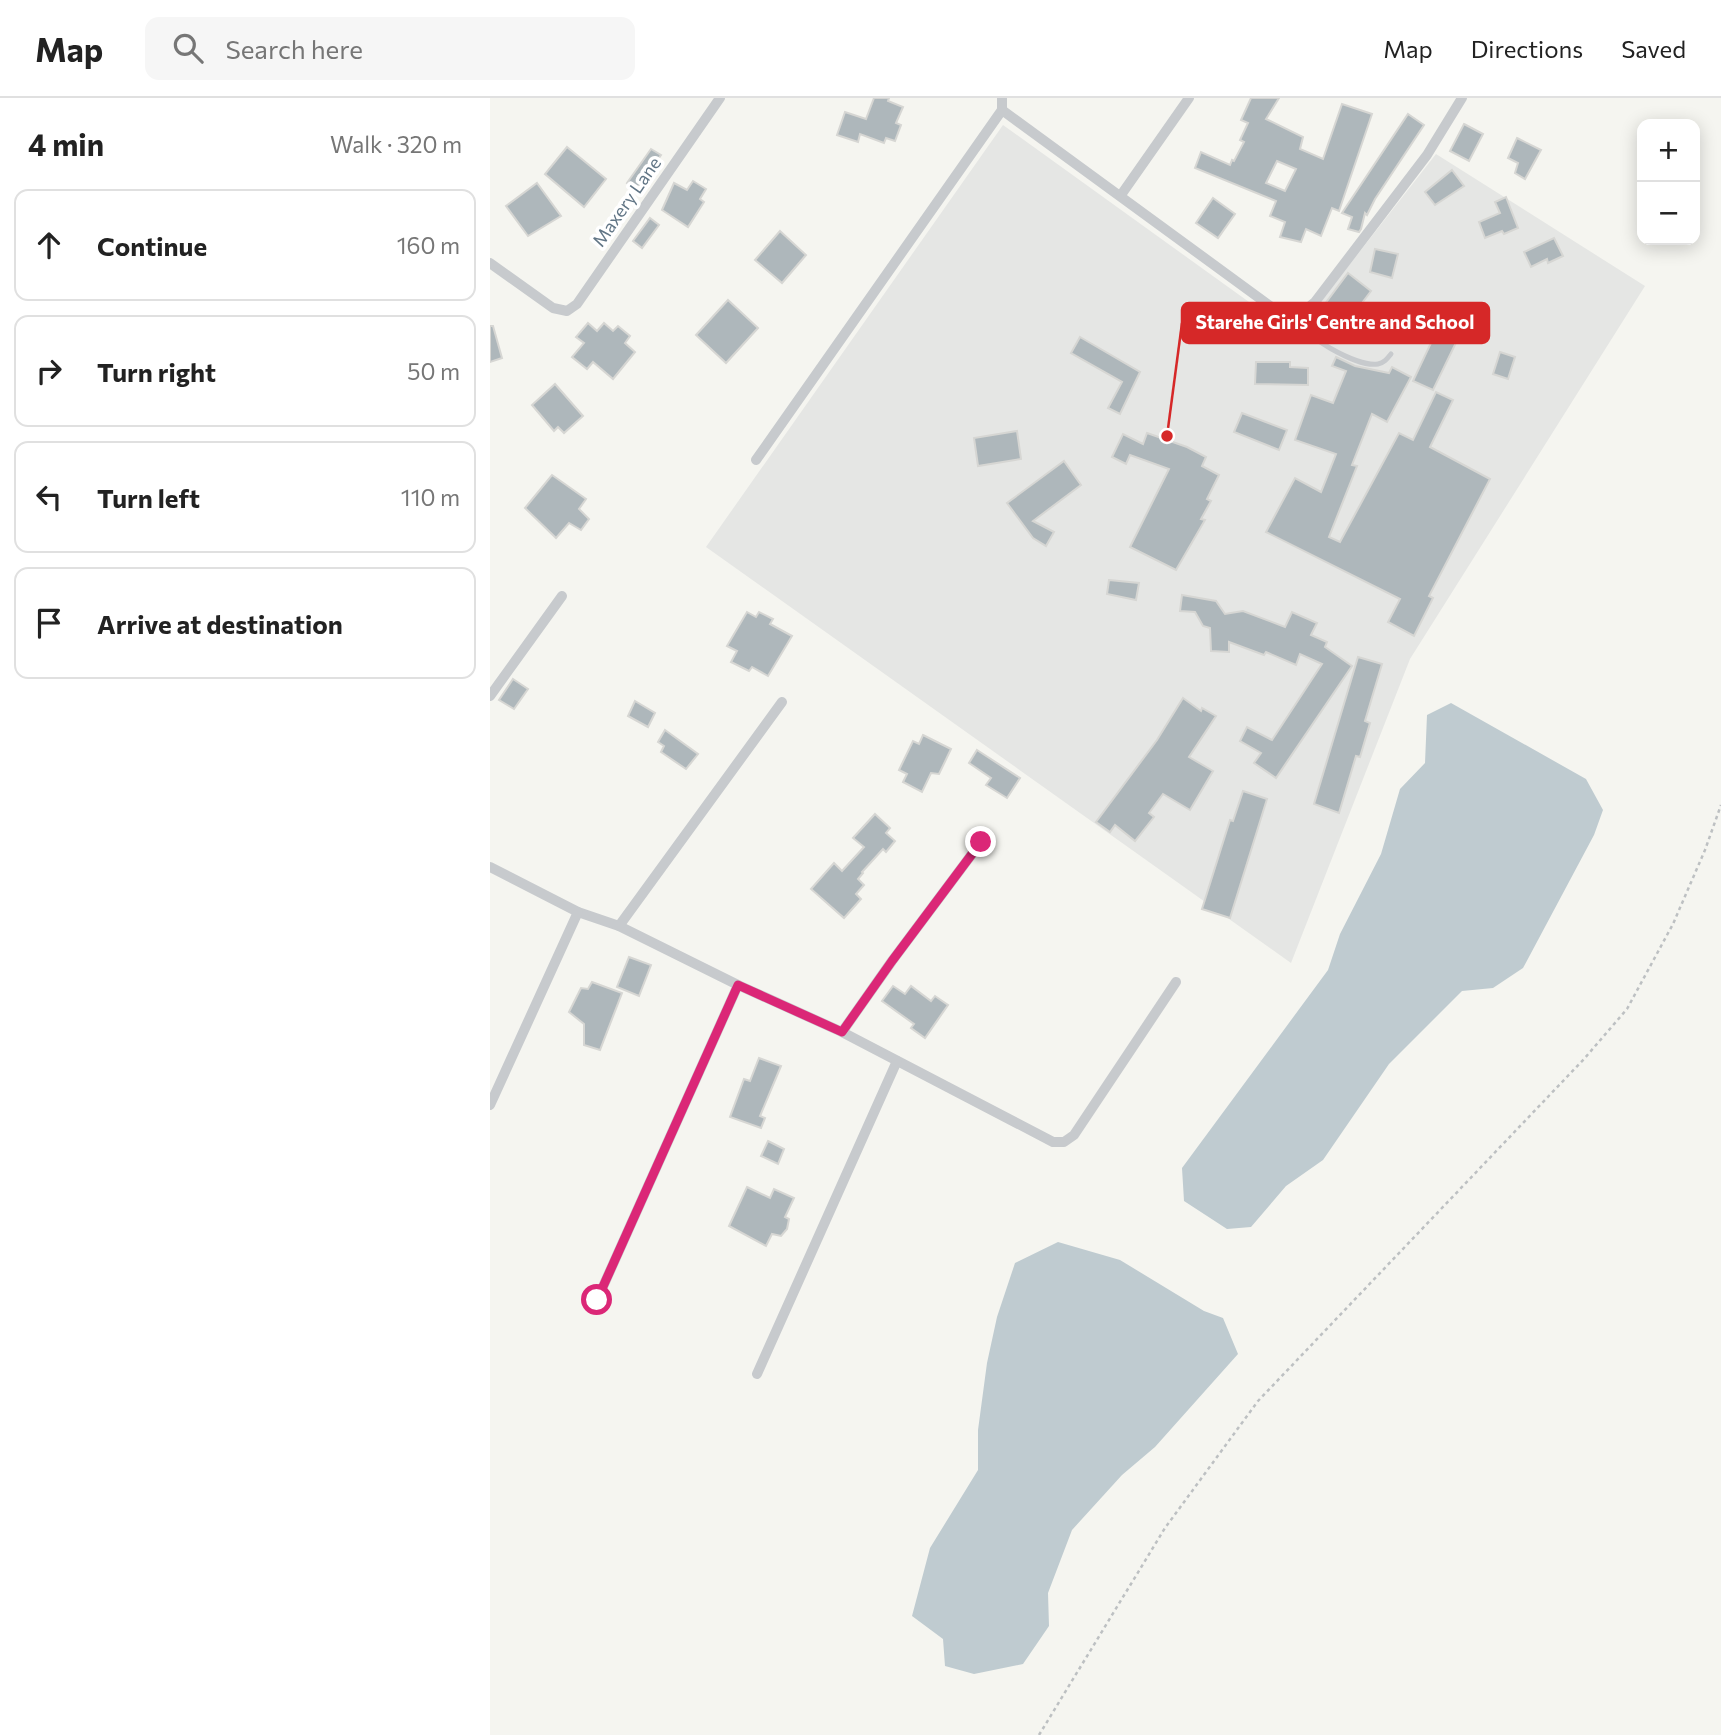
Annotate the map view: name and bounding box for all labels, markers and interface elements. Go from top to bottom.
search box [145,17,635,80]
text: Map [35,28,103,69]
icon: search [169,29,207,67]
text: Search here [225,33,363,64]
text: Map [1383,34,1433,63]
text: Directions [1471,34,1583,63]
text: Saved [1621,34,1686,63]
map controls [1637,119,1700,245]
button: + [1637,119,1700,182]
text: 4 min [28,125,104,162]
text: Walk · 320 m [330,130,462,158]
street label: Maxery Lane [587,152,665,251]
button: − [1637,182,1700,245]
icon: ahead [30,226,68,264]
text: Continue [97,230,207,261]
text: 160 m [397,231,460,259]
callout: Starehe Girls' Centre and School [1182,303,1489,343]
text: Starehe Girls' Centre and School [1196,310,1474,333]
icon: right [30,352,68,390]
text: Turn right [97,356,216,387]
text: 50 m [407,357,460,385]
icon: left [30,478,68,516]
text: Turn left [97,482,200,513]
text: 110 m [401,483,460,511]
icon: arrive [30,604,68,642]
text: Arrive at destination [97,608,343,639]
route end [965,826,996,857]
route start [581,1284,612,1315]

